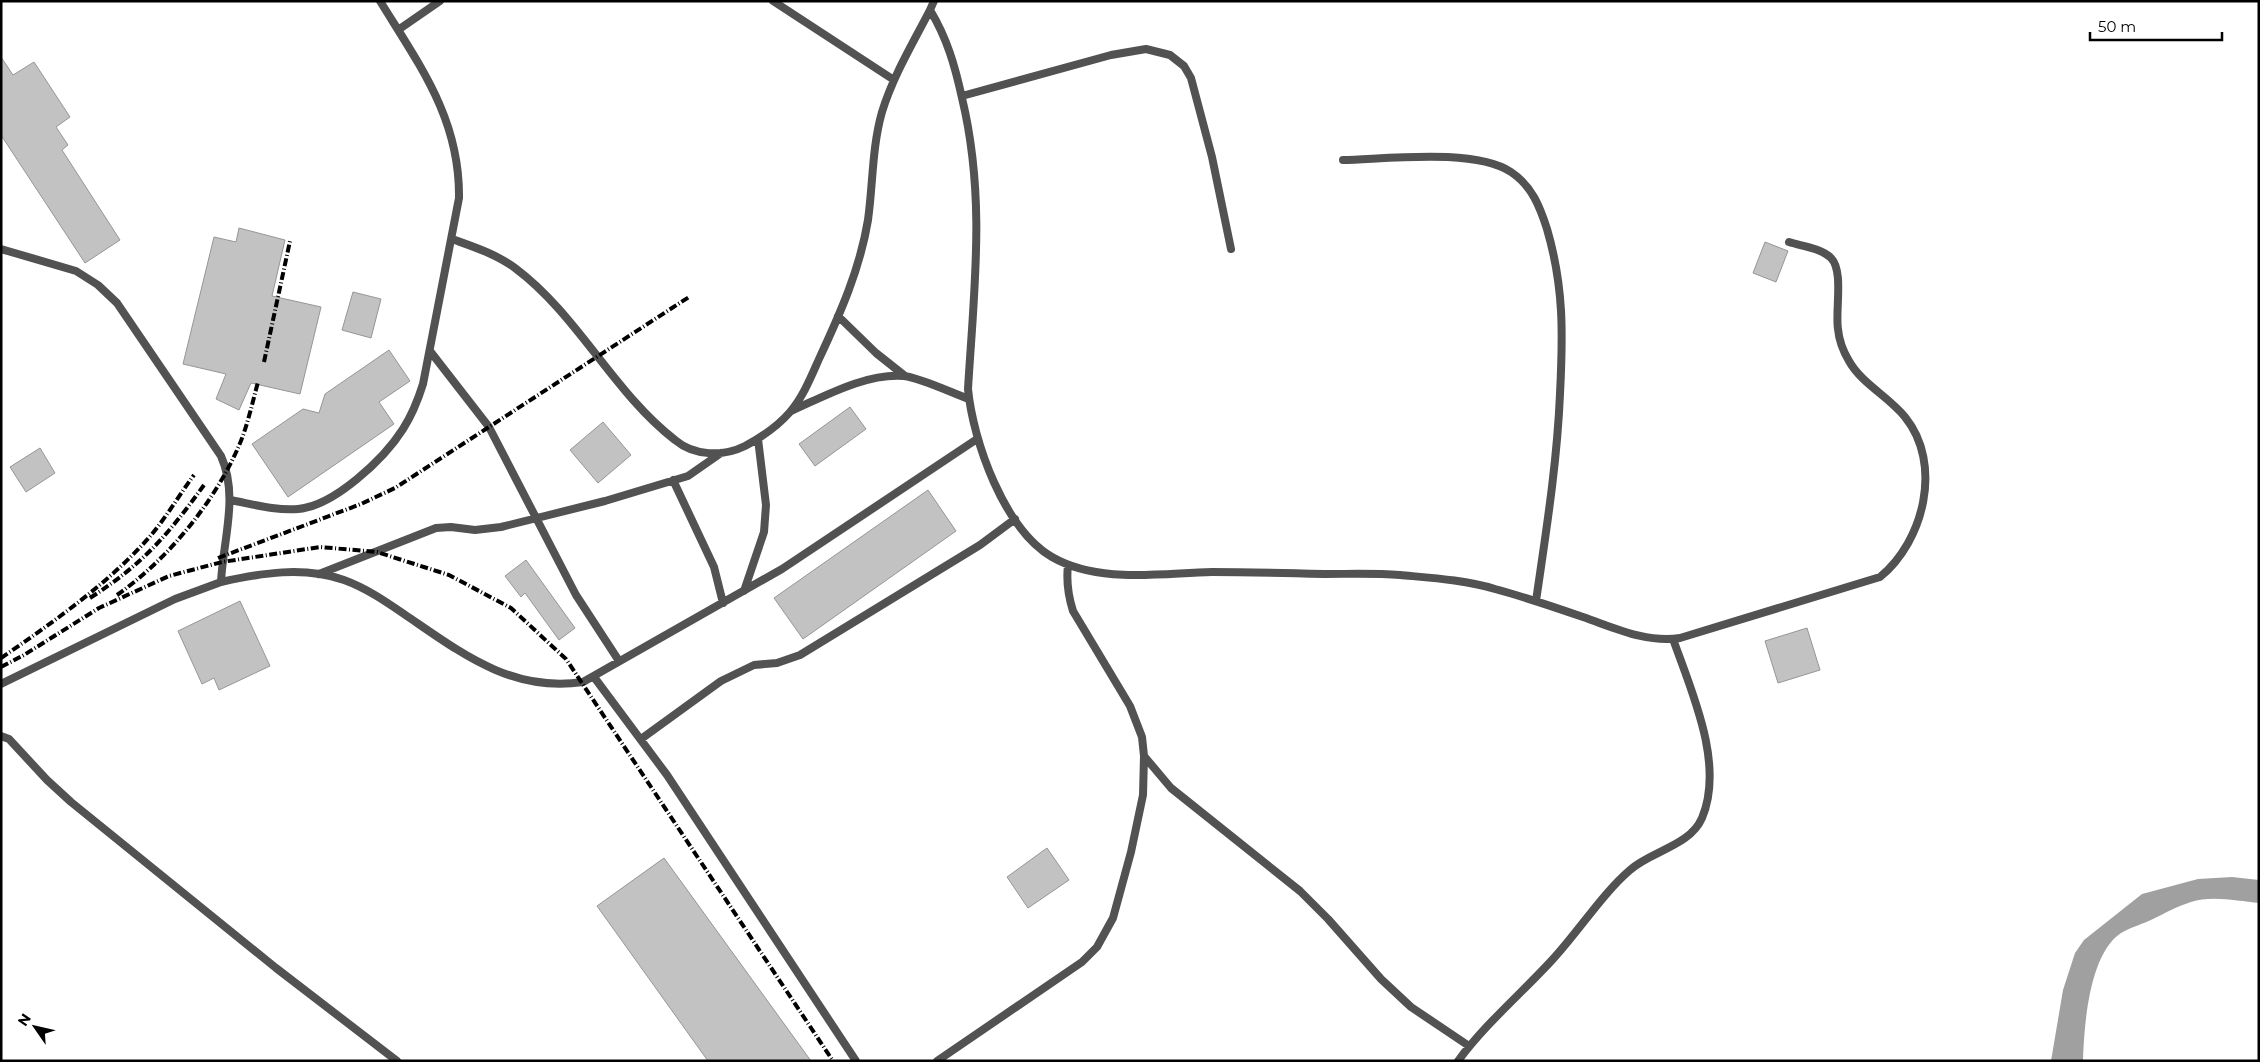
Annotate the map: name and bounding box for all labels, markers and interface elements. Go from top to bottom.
scale bar [2090,10,2222,42]
text: 50 m [2098,17,2136,36]
north arrow [10,1002,60,1052]
text: N [14,1010,35,1029]

